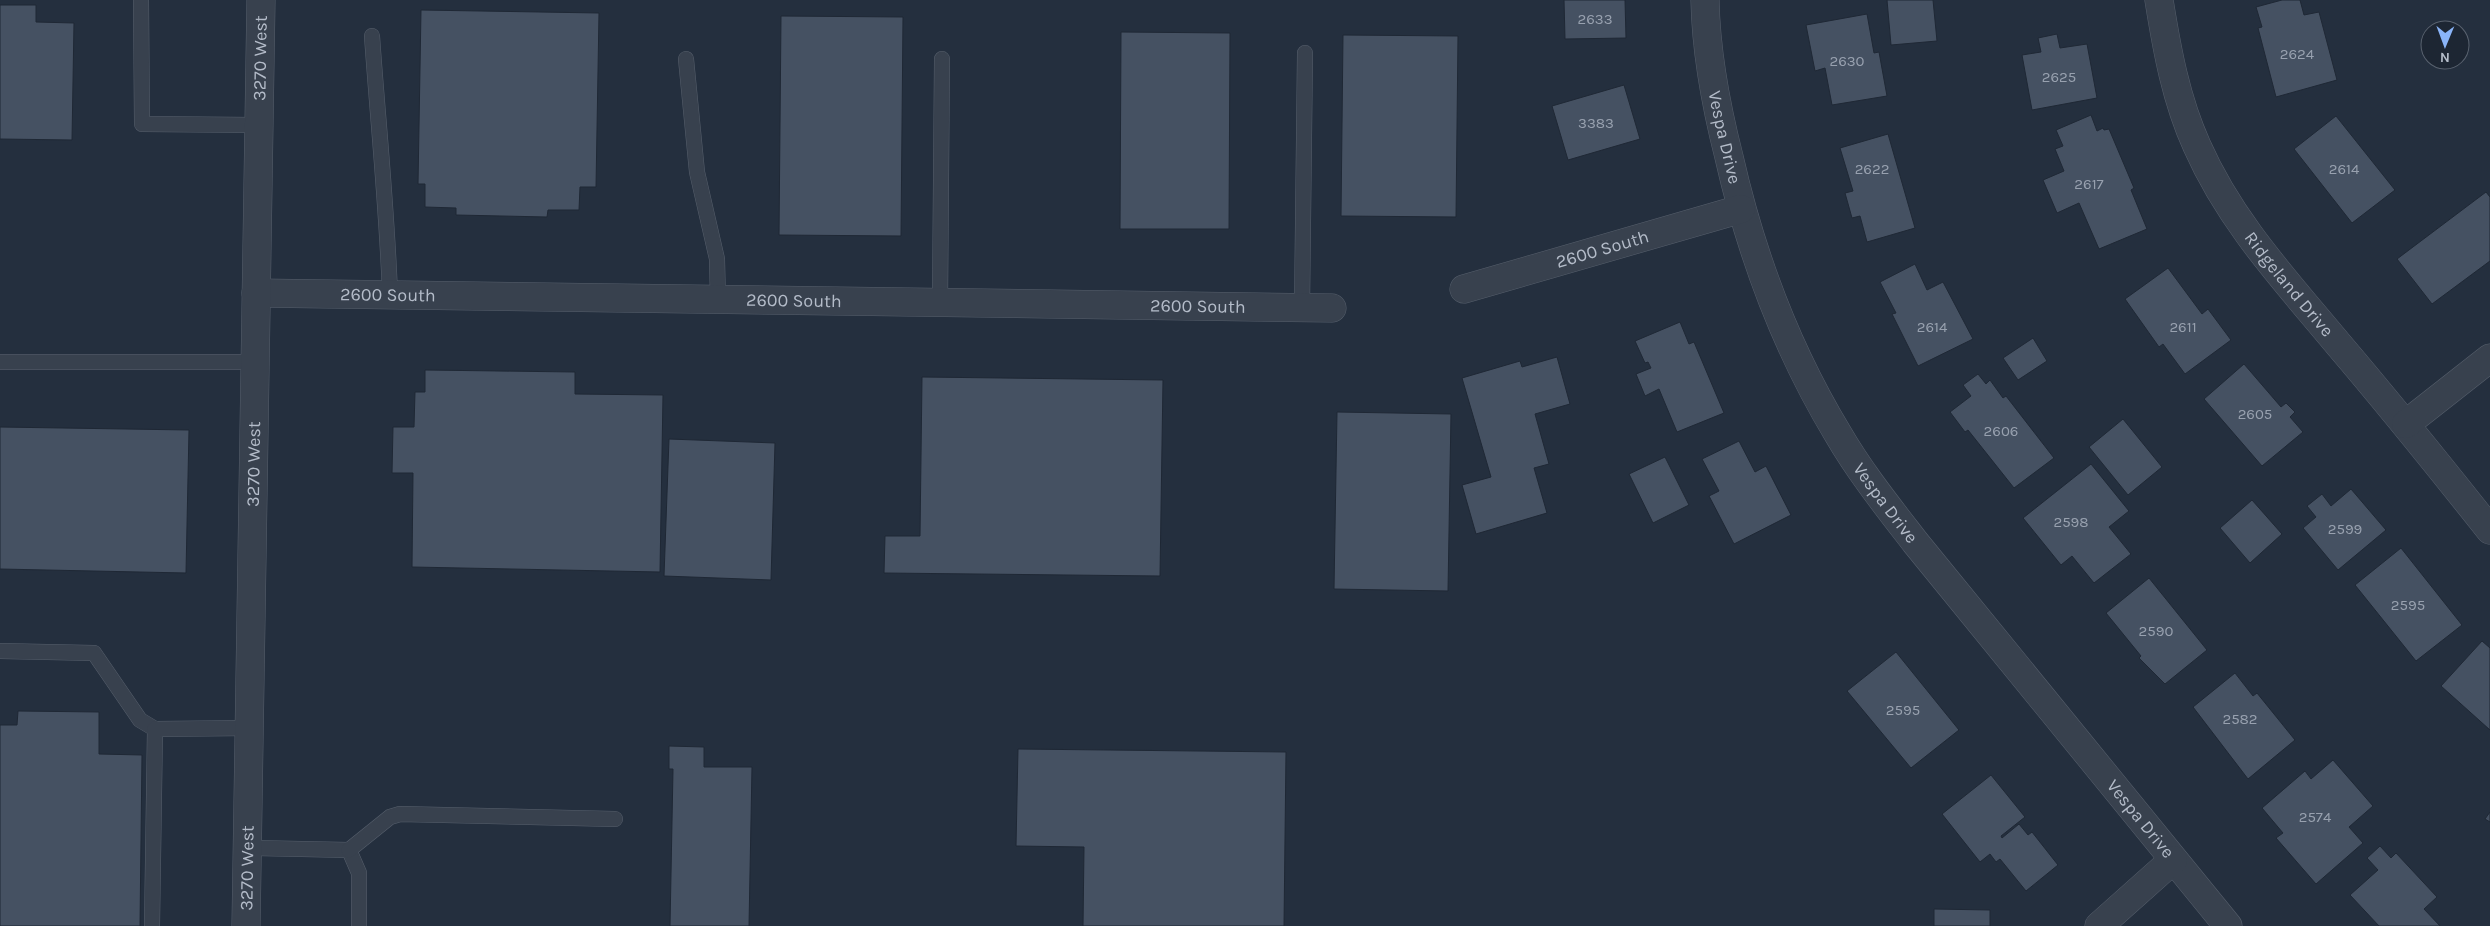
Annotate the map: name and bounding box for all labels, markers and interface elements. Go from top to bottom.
house number: 2633 [1578,10,1613,28]
street label: 3270 West [248,15,272,101]
north arrow [2420,20,2470,70]
house number: 2624 [2280,45,2315,63]
text: N [2440,49,2450,66]
house number: 2630 [1829,52,1865,70]
house number: 2625 [2042,68,2076,86]
street label: Vespa Drive [1704,89,1746,186]
house number: 3383 [1578,114,1614,132]
house number: 2622 [1855,160,1889,178]
house number: 2614 [2329,160,2360,178]
house number: 2617 [2074,175,2104,193]
street label: 2600 South [1553,225,1651,273]
street label: Ridgeland Drive [2240,227,2338,341]
street label: 2600 South [340,283,436,307]
street label: 2600 South [746,289,842,312]
street label: 2600 South [1150,294,1246,318]
house number: 2614 [1917,318,1948,336]
house number: 2611 [2169,318,2197,336]
house number: 2605 [2238,405,2272,423]
street label: 3270 West [242,421,265,507]
house number: 2606 [1984,422,2018,440]
street label: Vespa Drive [1848,459,1923,548]
house number: 2598 [2053,513,2089,531]
house number: 2599 [2328,520,2362,538]
house number: 2595 [2391,596,2425,614]
house number: 2590 [2139,622,2173,640]
house number: 2595 [1886,701,1920,719]
house number: 2582 [2222,710,2258,728]
street label: Vespa Drive [2102,775,2179,863]
house number: 2574 [2299,808,2332,826]
street label: 3270 West [235,825,259,911]

